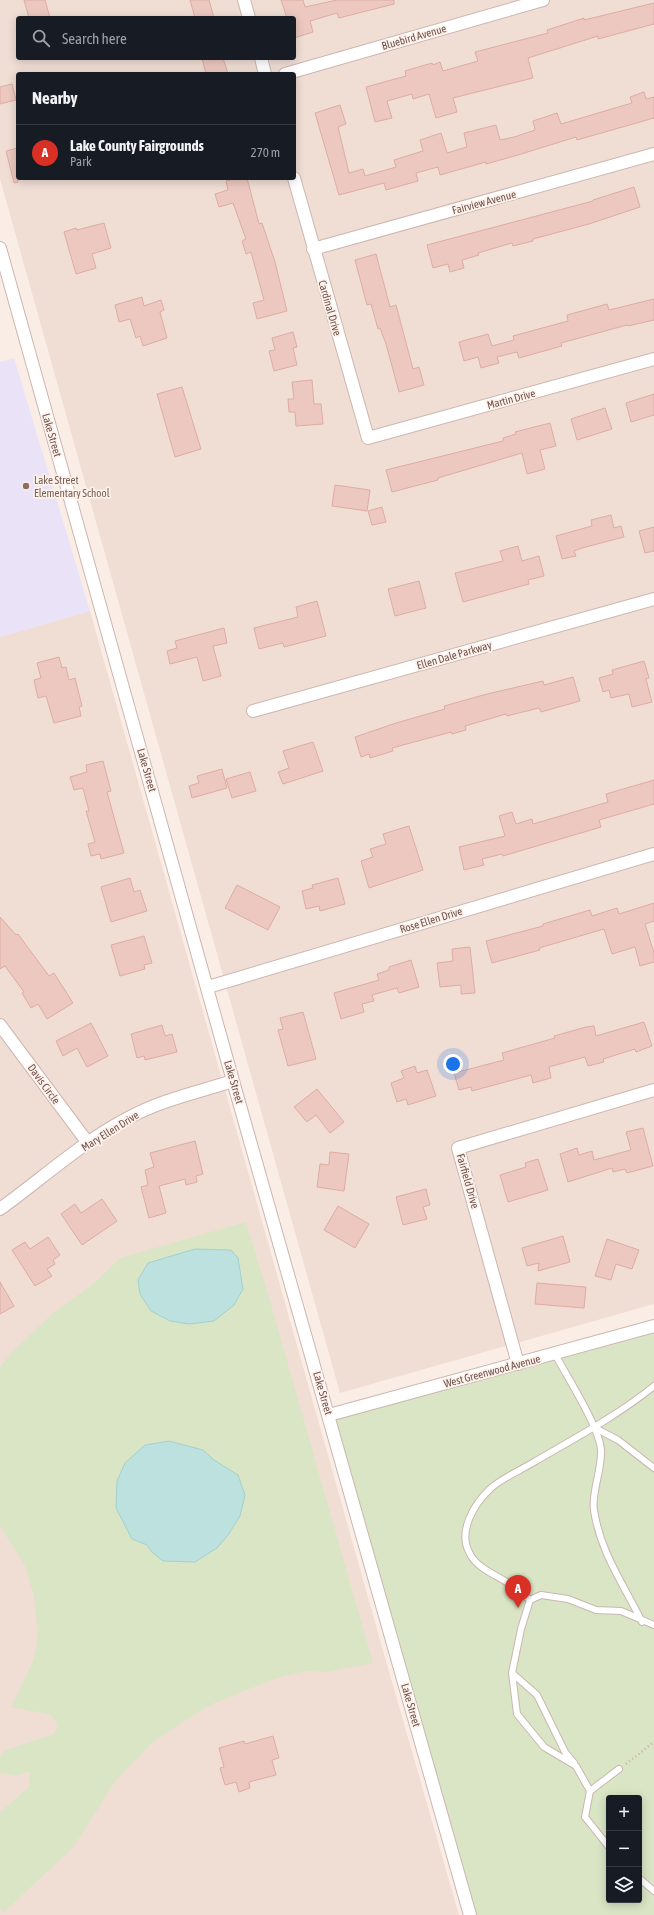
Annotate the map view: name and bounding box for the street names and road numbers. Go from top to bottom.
street label: Bluebird Avenue [380,22,448,52]
street label: Fairview Avenue [451,188,517,216]
street label: Cardinal Drive [316,279,344,337]
street label: Martin Drive [486,387,536,411]
street label: Lake Street [40,412,64,458]
street label: Ellen Dale Parkway [415,638,493,671]
street label: Lake Street [135,747,159,793]
street label: Rose Ellen Drive [398,905,464,935]
street label: Lake Street [222,1059,246,1105]
street label: Davis Circle [26,1062,62,1106]
street label: Mary Ellen Drive [79,1109,141,1153]
street label: Fairfield Drive [454,1152,482,1210]
street label: West Greenwood Avenue [442,1352,542,1390]
street label: Lake Street [311,1370,335,1416]
street label: Lake Street [399,1682,423,1728]

